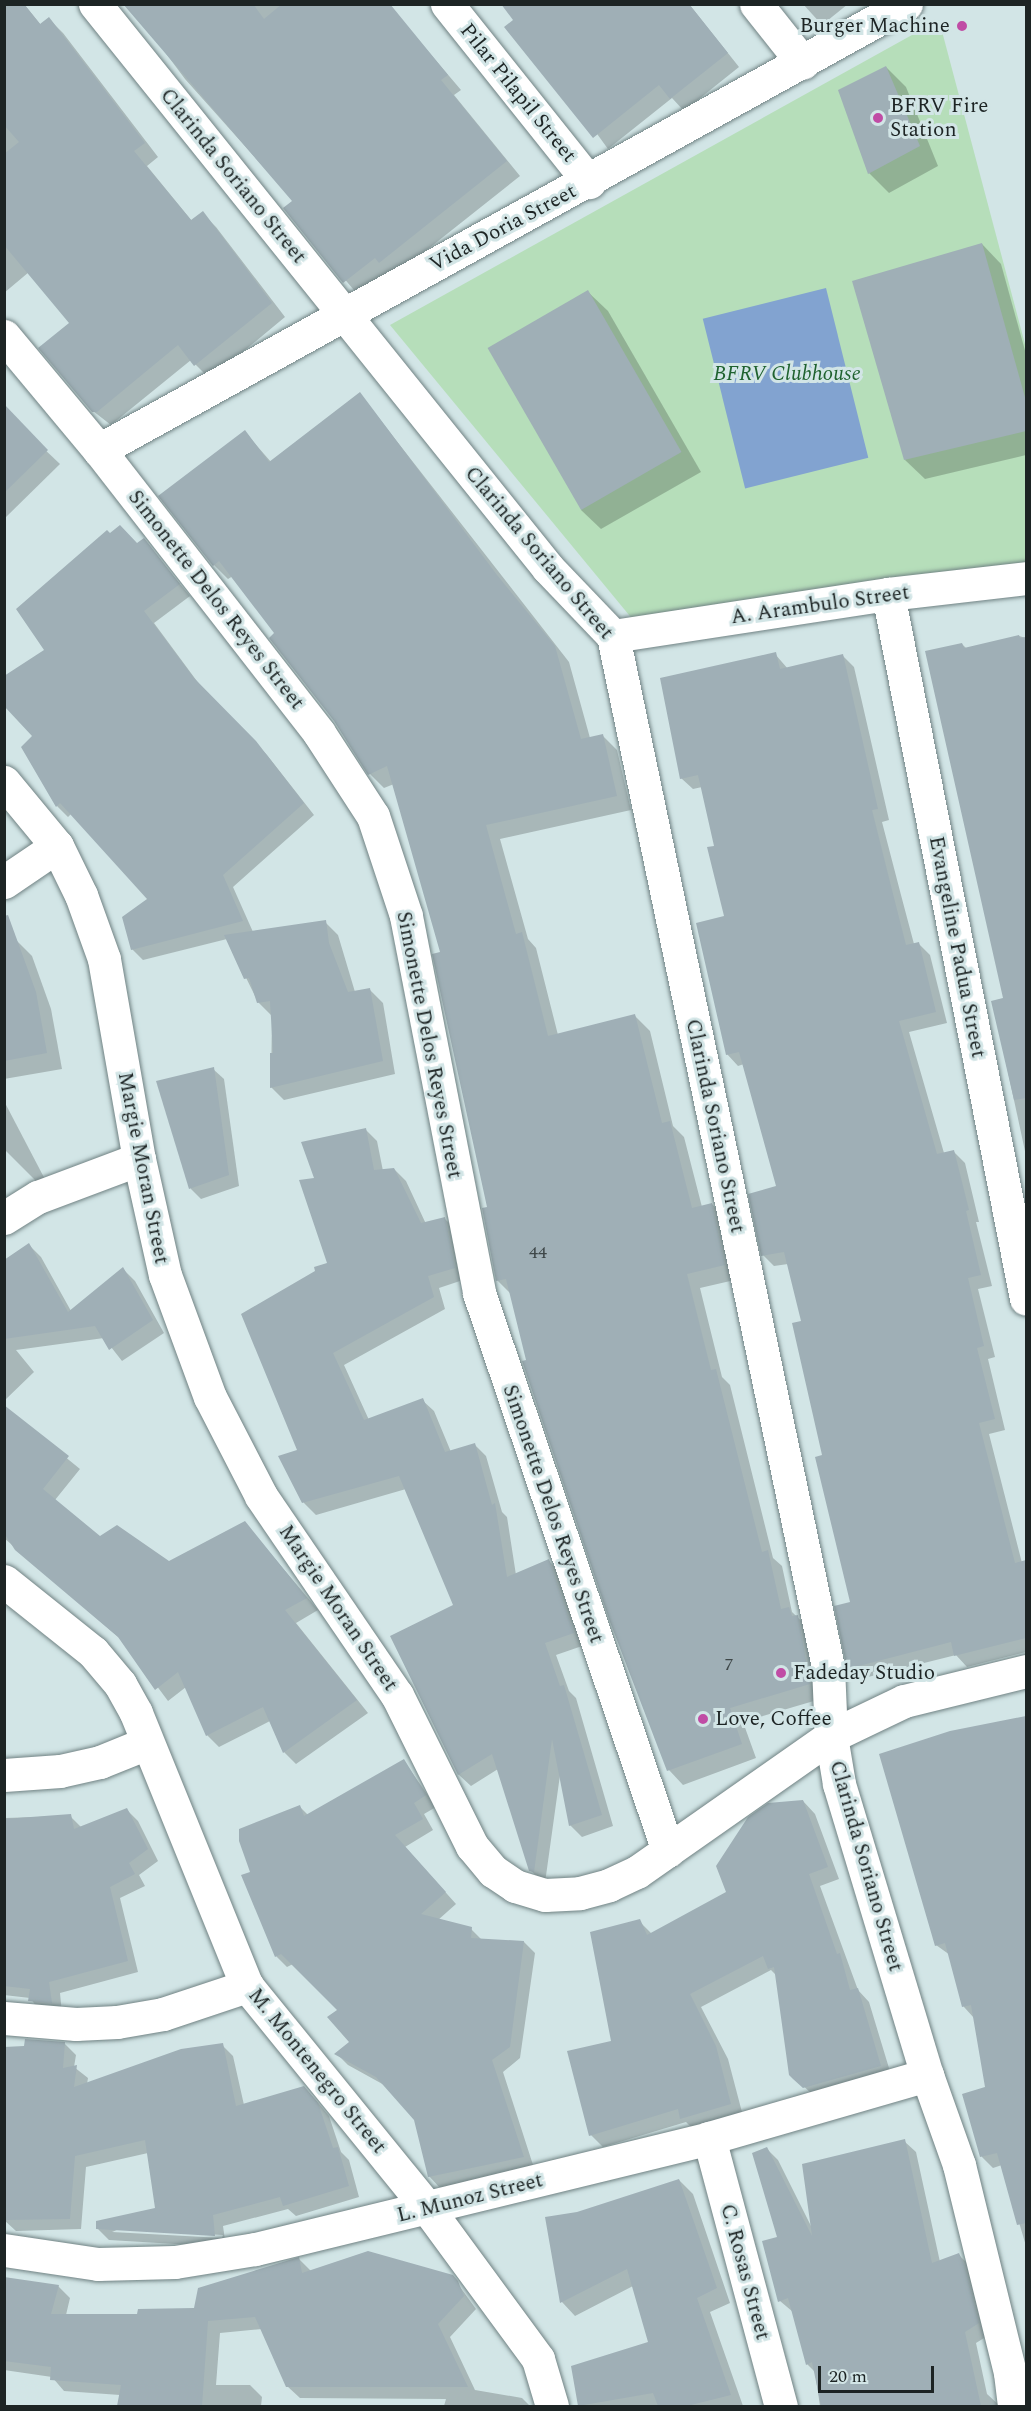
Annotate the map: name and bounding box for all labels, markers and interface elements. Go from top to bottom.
place label: Burger Machine [800,13,950,39]
street label: Pilar Pilapil Street [454,18,582,168]
marker: Burger Machine [955,19,969,33]
street label: Clarinda Soriano Street [155,83,311,269]
place label: BFRV Fire Station [890,93,989,143]
marker: BFRV Fire Station [871,111,885,125]
street label: Vida Doria Street [425,179,581,277]
park label: BFRV Clubhouse [713,361,861,387]
street label: Clarinda Soriano Street [459,461,619,645]
street label: Simonette Delos Reyes Street [122,485,310,715]
street label: A. Arambulo Street [729,580,911,630]
street label: Evangeline Padua Street [923,834,991,1060]
street label: Simonette Delos Reyes Street [391,909,467,1181]
street label: Clarinda Soriano Street [680,1017,750,1235]
street label: Margie Moran Street [112,1070,174,1266]
house number: 44 [529,1242,547,1264]
street label: Simonette Delos Reyes Street [497,1381,609,1647]
street label: Margie Moran Street [273,1520,403,1696]
house number: 7 [725,1654,733,1676]
place label: Fadeday Studio [793,1660,935,1686]
marker: Fadeday Studio [774,1666,788,1680]
place label: Love, Coffee [715,1706,832,1732]
marker: Love, Coffee [696,1712,710,1726]
street label: Clarinda Soriano Street [824,1758,908,1974]
street label: M. Montenegro Street [243,1983,391,2159]
street label: L. Munoz Street [394,2168,546,2228]
street label: C. Rosas Street [715,2201,775,2343]
scale bar [821,2354,936,2392]
text: 20 m [829,2363,867,2390]

